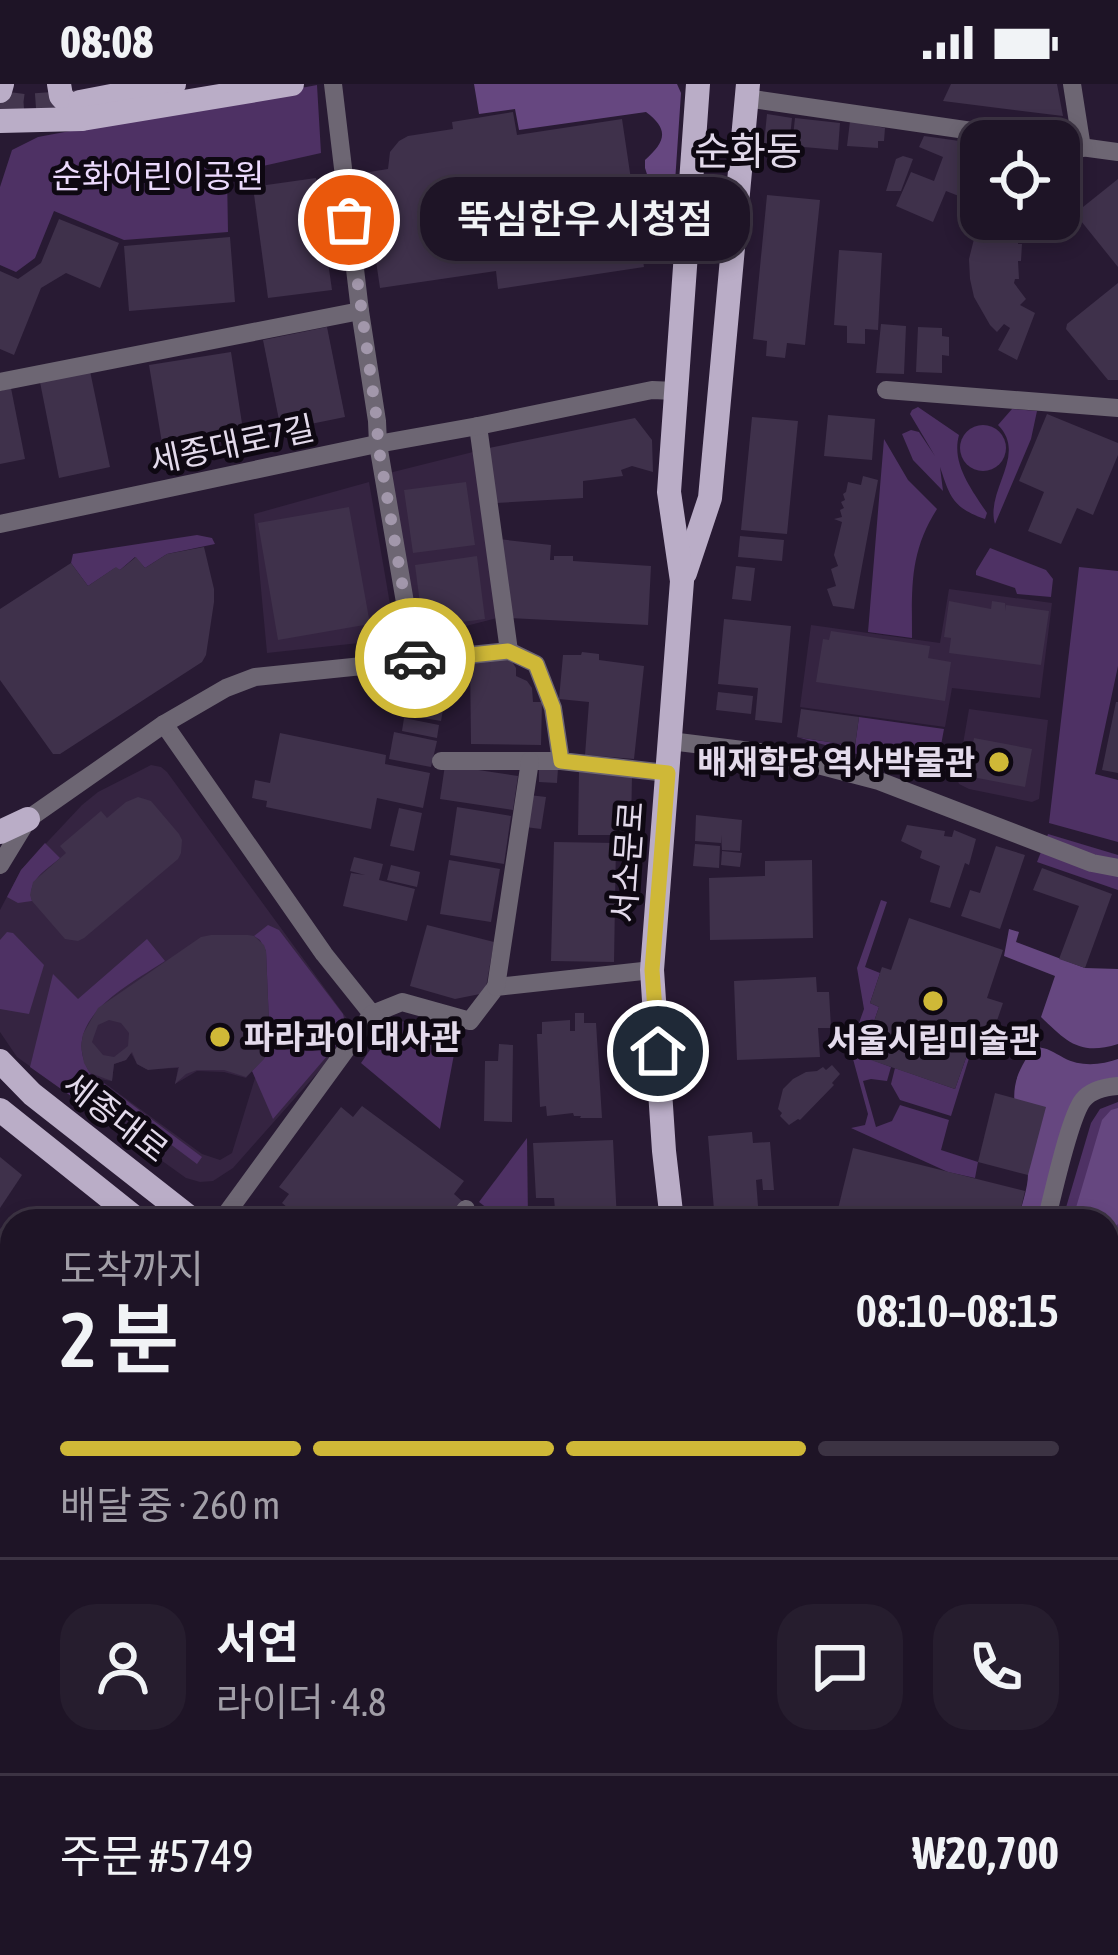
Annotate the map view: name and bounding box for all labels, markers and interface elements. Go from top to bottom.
text: 08:08 [60,16,154,68]
map controls [960,120,1080,240]
button: locate [960,120,1080,240]
district label: 순화동 [694,129,802,173]
park label: 순화어린이공원 [52,157,264,195]
pin [298,169,400,271]
callout: 뚝심한우 시청점 [421,178,751,262]
icon: bag [316,187,382,253]
text: 뚝심한우 시청점 [457,197,713,241]
street label: 세종대로7길 [146,408,318,480]
courier [355,598,475,718]
icon: car [382,625,448,691]
place label: 배재학당 역사박물관 [697,743,975,781]
marker: 배재학당 역사박물관 [986,749,1012,775]
street label: 서소문로 [604,800,650,924]
marker: 서울시립미술관 [920,988,946,1014]
pin [607,1000,709,1102]
place label: 파라과이 대사관 [244,1018,461,1056]
icon: home [625,1018,691,1084]
place label: 서울시립미술관 [827,1021,1039,1059]
marker: 파라과이 대사관 [207,1024,233,1050]
street label: 세종대로 [56,1065,176,1169]
text: 도착까지 [60,1247,204,1291]
text: 08:10–08:15 [856,1285,1059,1337]
text: 2 분 [60,1294,179,1384]
text: 배달 중 · 260 m [60,1483,280,1527]
button: person [60,1604,186,1730]
button: chat [777,1604,903,1730]
button: phone [933,1604,1059,1730]
text: 서연 [216,1616,299,1668]
text: 라이더 · 4.8 [216,1680,386,1724]
text: ₩20,700 [913,1827,1059,1879]
text: 주문 #5749 [60,1830,253,1882]

